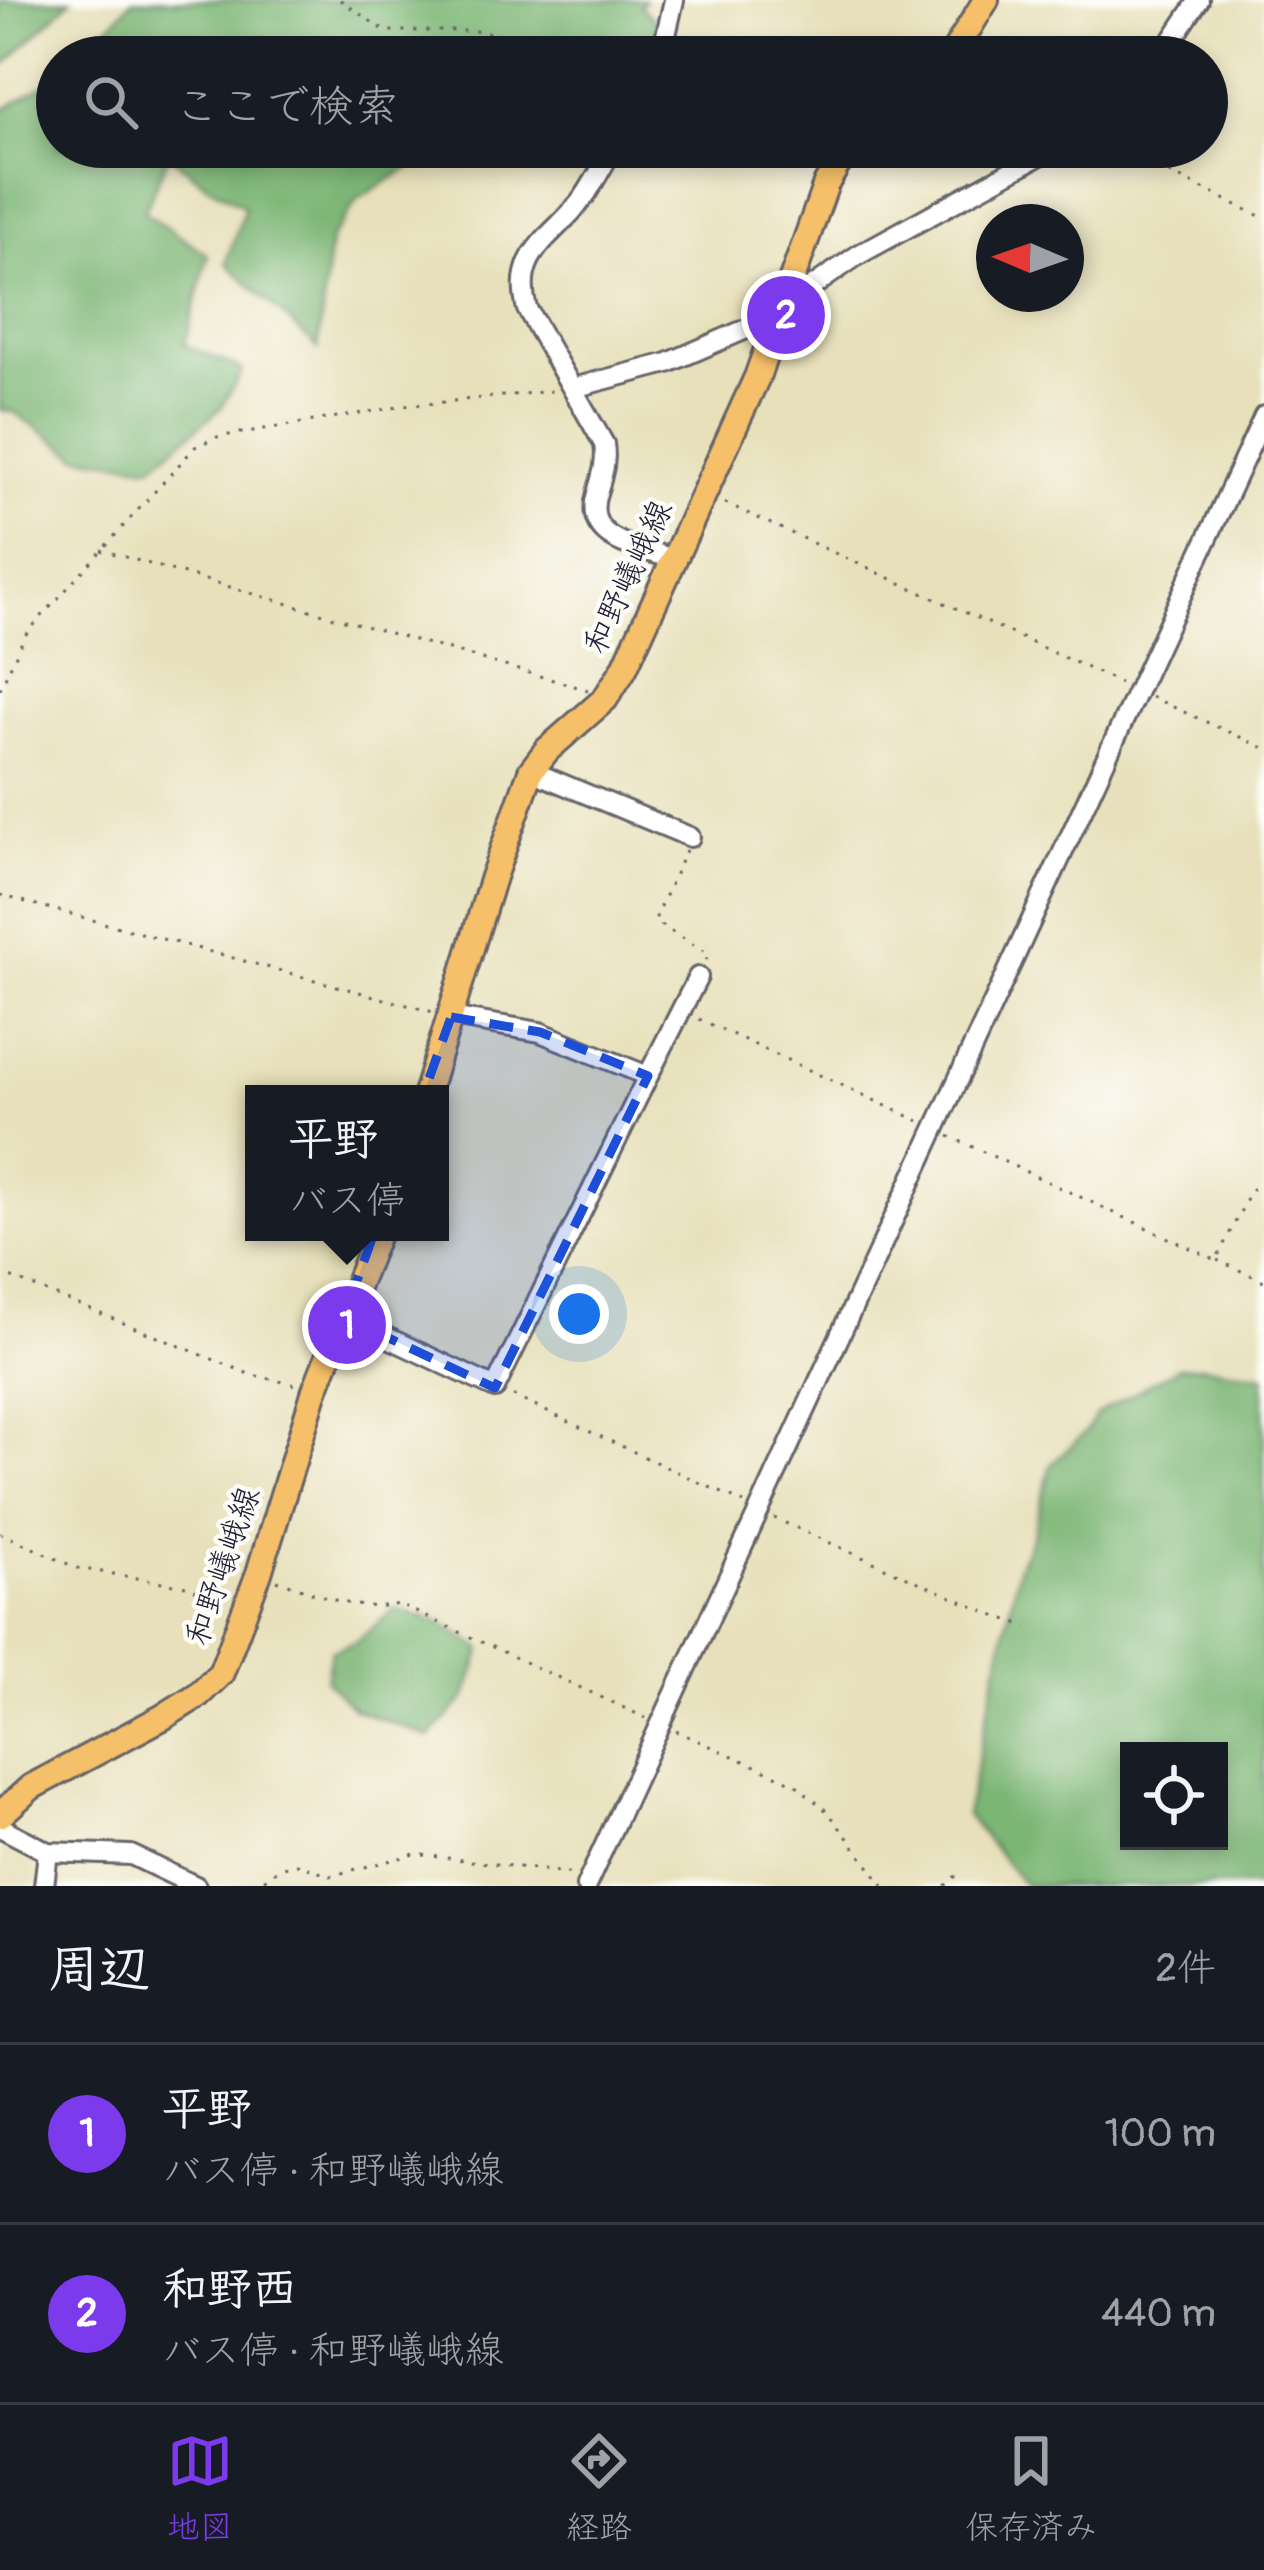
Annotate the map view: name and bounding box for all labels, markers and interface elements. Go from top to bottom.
search box [36,36,1228,168]
icon: search [78,69,144,135]
text: ここで検索 [174,79,399,135]
north arrow [976,204,1084,312]
pin: 2 [747,270,825,360]
street label: 和野嶬峨線 [575,494,681,660]
popup [245,1085,449,1241]
text: 平野 [288,1112,379,1168]
text: バス停 [288,1176,406,1225]
pin: 1 [308,1280,386,1370]
your location [549,1284,609,1344]
street label: 和野嶬峨線 [177,1481,269,1651]
map controls [1120,1742,1228,1850]
button: locate [1120,1742,1228,1850]
text: 周辺 [48,1938,150,2002]
text: 2件 [1155,1944,1216,1993]
text: 平野 [162,2082,252,2138]
text: 1 [79,2109,95,2158]
text: 100 m [1104,2109,1216,2158]
text: バス停 · 和野嶬峨線 [162,2146,504,2195]
text: 和野西 [162,2262,297,2318]
text: 2 [76,2289,98,2338]
text: 440 m [1101,2289,1216,2338]
text: バス停 · 和野嶬峨線 [162,2326,504,2375]
tab: 地図 [167,2428,233,2548]
tab: 経路 [566,2428,632,2548]
tab: 保存済み [965,2428,1097,2548]

